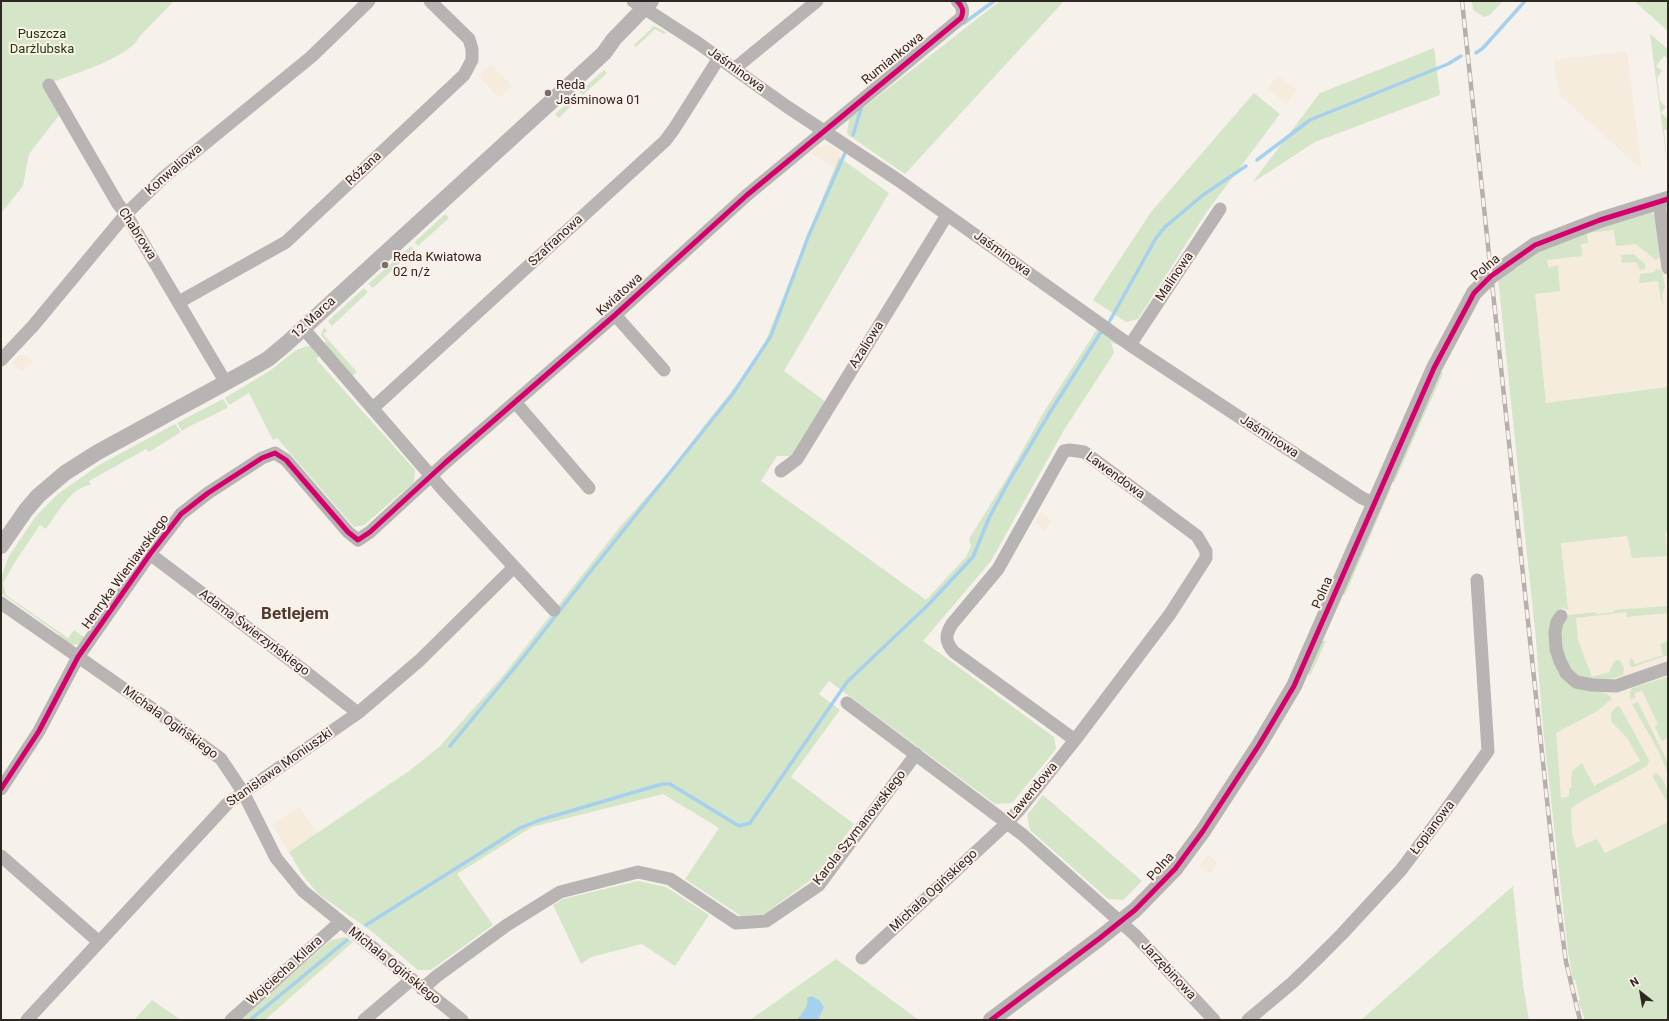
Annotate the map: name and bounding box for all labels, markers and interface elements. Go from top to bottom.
park label: Puszcza Darżlubska [10,27,74,58]
street label: Rumiankowa [859,29,927,89]
street label: Jaśminowa [704,44,768,96]
place label: Reda Jaśminowa 01 [556,78,641,109]
marker: Reda Jaśminowa 01 [543,88,553,98]
street label: Konwaliowa [142,141,206,199]
street label: Różana [343,149,385,189]
street label: Chabrowa [115,205,159,263]
street label: Szafranowa [526,212,586,270]
street label: Jaśminowa [970,228,1034,280]
street label: Malinowa [1153,249,1197,305]
place label: Reda Kwiatowa 02 n/ż [393,250,482,281]
street label: Polna [1468,251,1504,285]
marker: Reda Kwiatowa 02 n/ż [380,260,390,270]
street label: Kwiatowa [594,270,646,320]
street label: 12 Marca [289,294,339,342]
street label: Azaliowa [846,319,888,371]
street label: Jaśminowa [1237,412,1301,462]
street label: Lawendowa [1082,449,1148,503]
street label: Henryka Wieniawskiego [79,512,173,632]
street label: Polna [1309,575,1337,611]
street label: Adama Świerzyńskiego [196,586,312,680]
district label: Betlejem [261,605,329,625]
street label: Michała Ogińskiego [119,683,221,763]
street label: Stanisława Moniuszki [224,725,336,811]
street label: Lawendowa [1005,759,1061,823]
street label: Karola Szymanowskiego [810,767,910,889]
street label: Łopianowa [1408,798,1458,858]
street label: Michała Ogińskiego [887,846,981,936]
street label: Polna [1144,850,1178,884]
street label: Michała Ogińskiego [345,924,443,1008]
street label: Wojciecha Kilara [244,933,326,1009]
street label: Jarzębinowa [1137,939,1199,1003]
north arrow [1621,973,1661,1013]
text: N [1628,975,1641,990]

